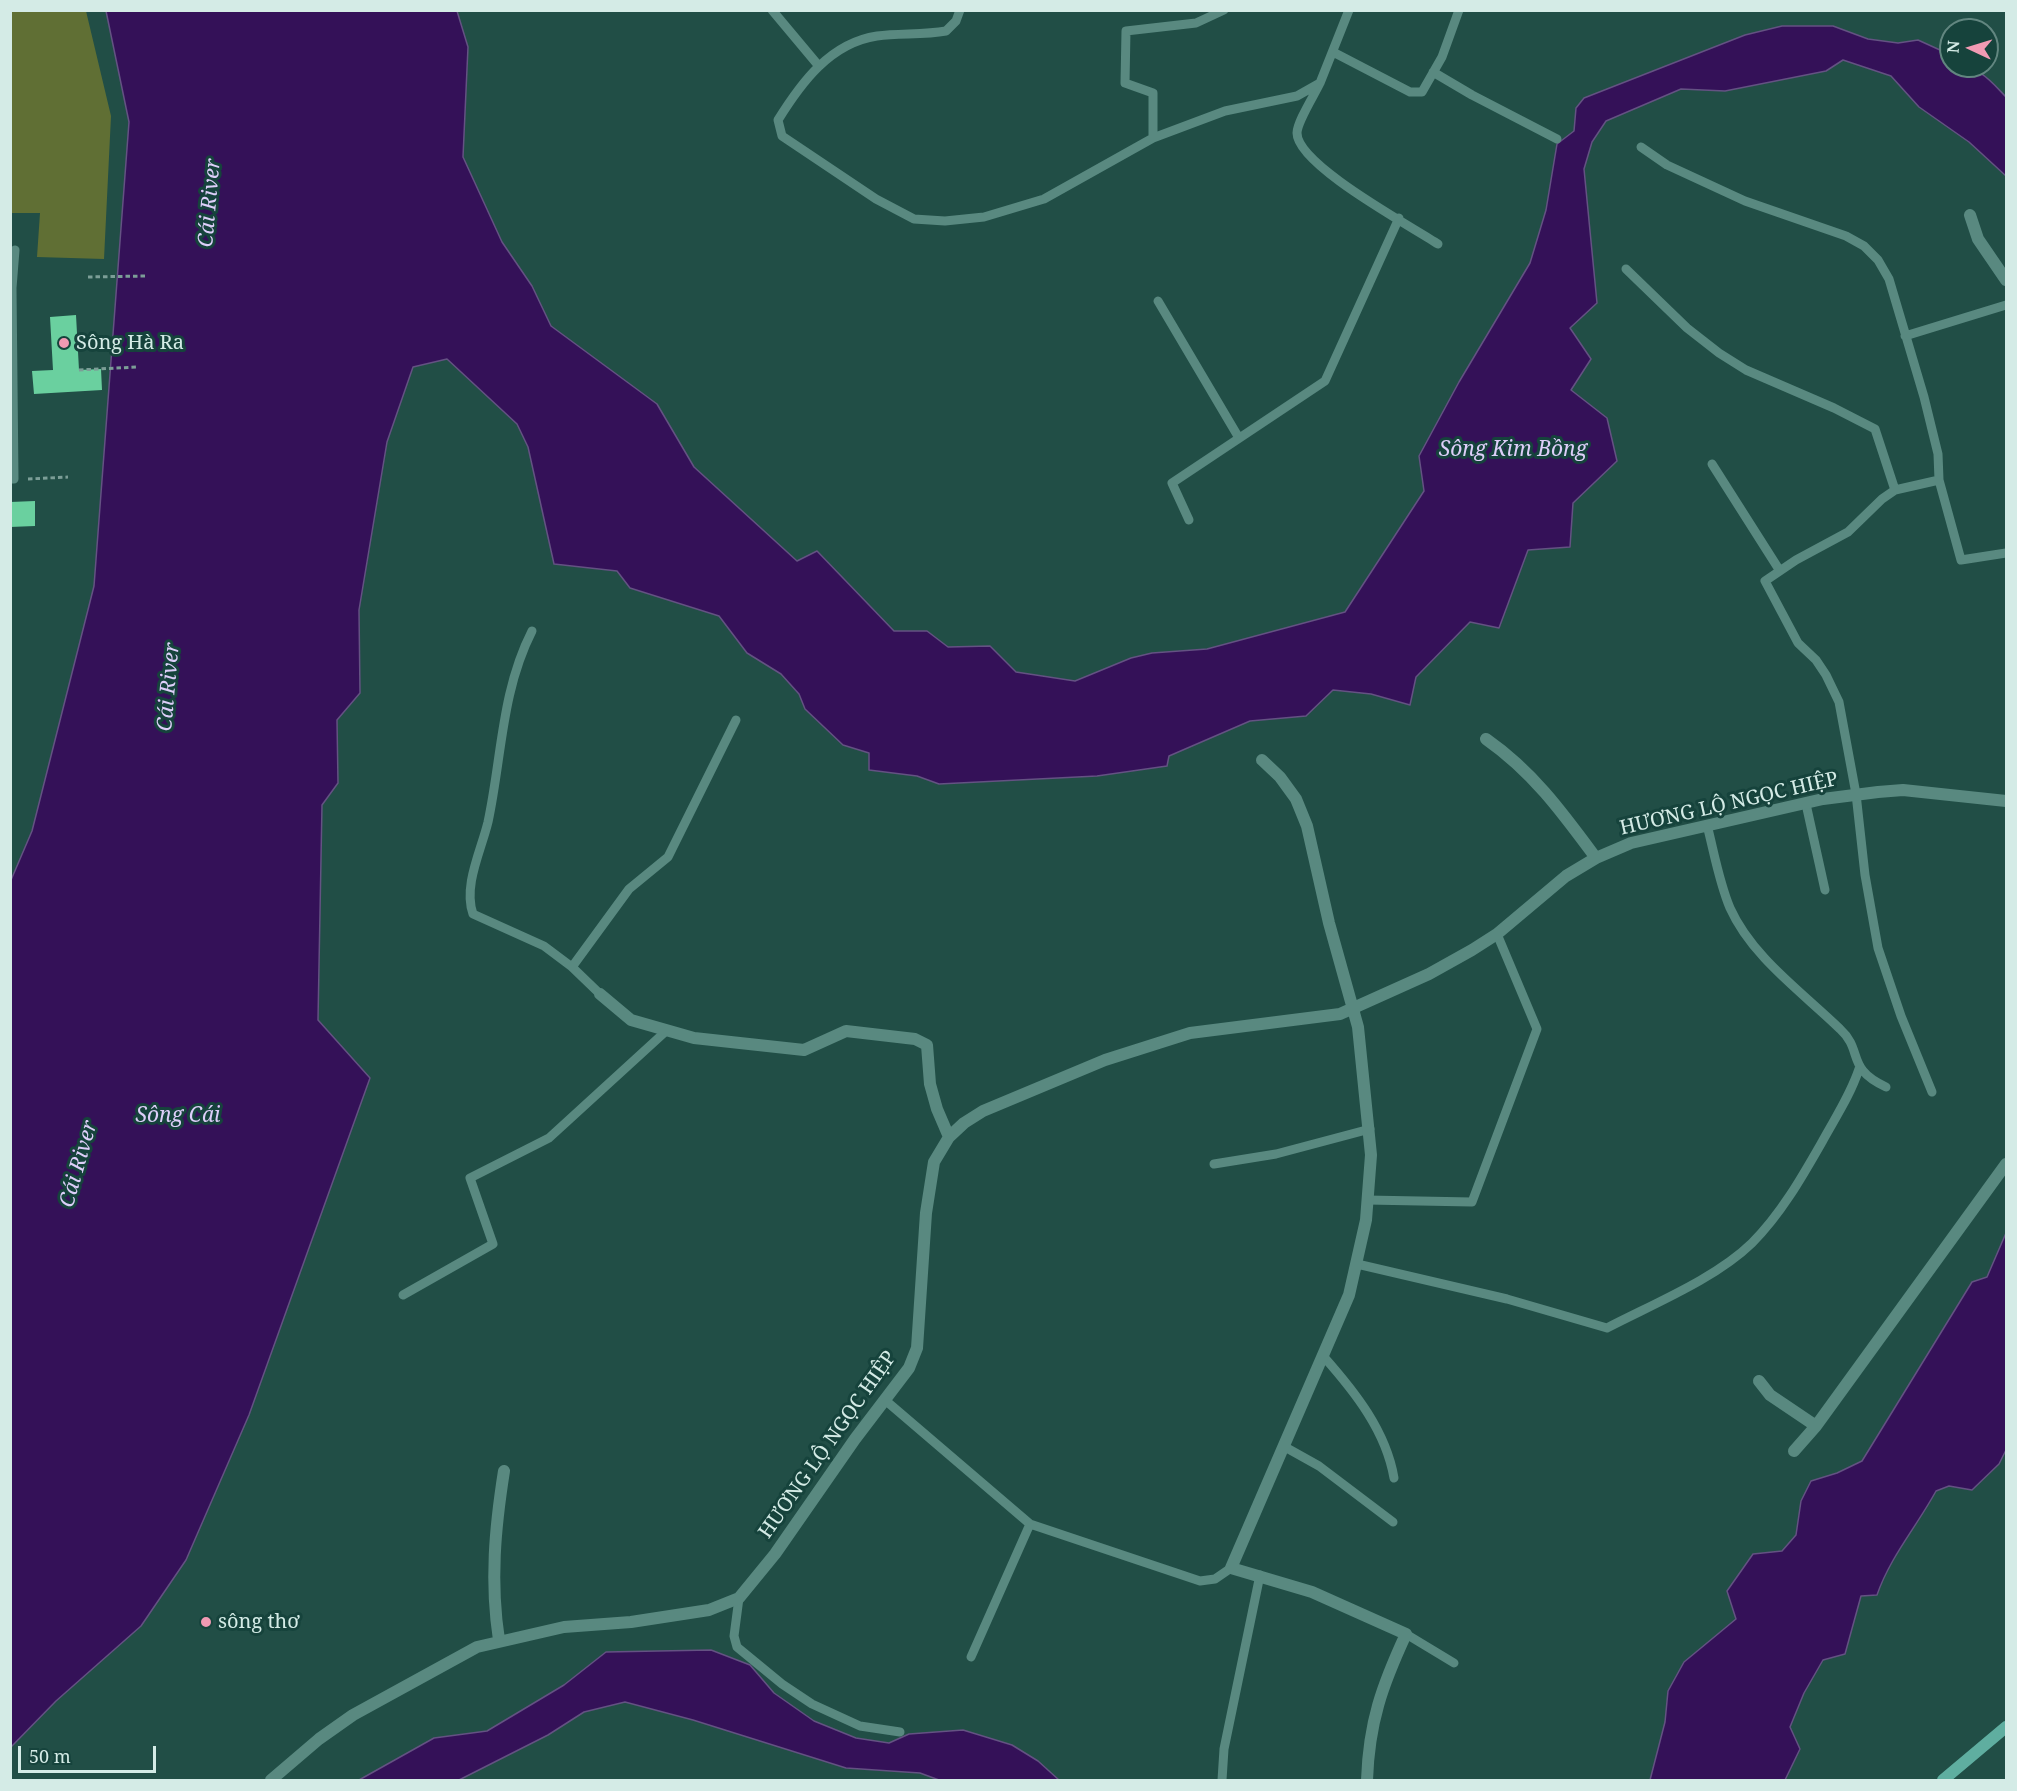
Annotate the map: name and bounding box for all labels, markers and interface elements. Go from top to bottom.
north arrow [1939,18,1999,78]
text: N [1942,40,1964,54]
water label: Cái River [194,158,226,248]
place label: Sông Hà Ra [76,331,184,355]
marker: Sông Hà Ra [57,336,71,350]
water label: Sông Kim Bồng [1439,437,1587,463]
water label: Cái River [153,642,185,732]
street label: HƯƠNG LỘ NGỌC HIỆP [1617,767,1841,841]
water label: Sông Cái [136,1103,220,1129]
water label: Cái River [55,1118,103,1210]
street label: HƯƠNG LỘ NGỌC HIỆP [754,1347,902,1543]
place label: sông thơ [218,1610,299,1634]
marker: sông thơ [199,1615,213,1629]
scale bar [21,1734,159,1772]
text: 50 m [29,1744,71,1768]

